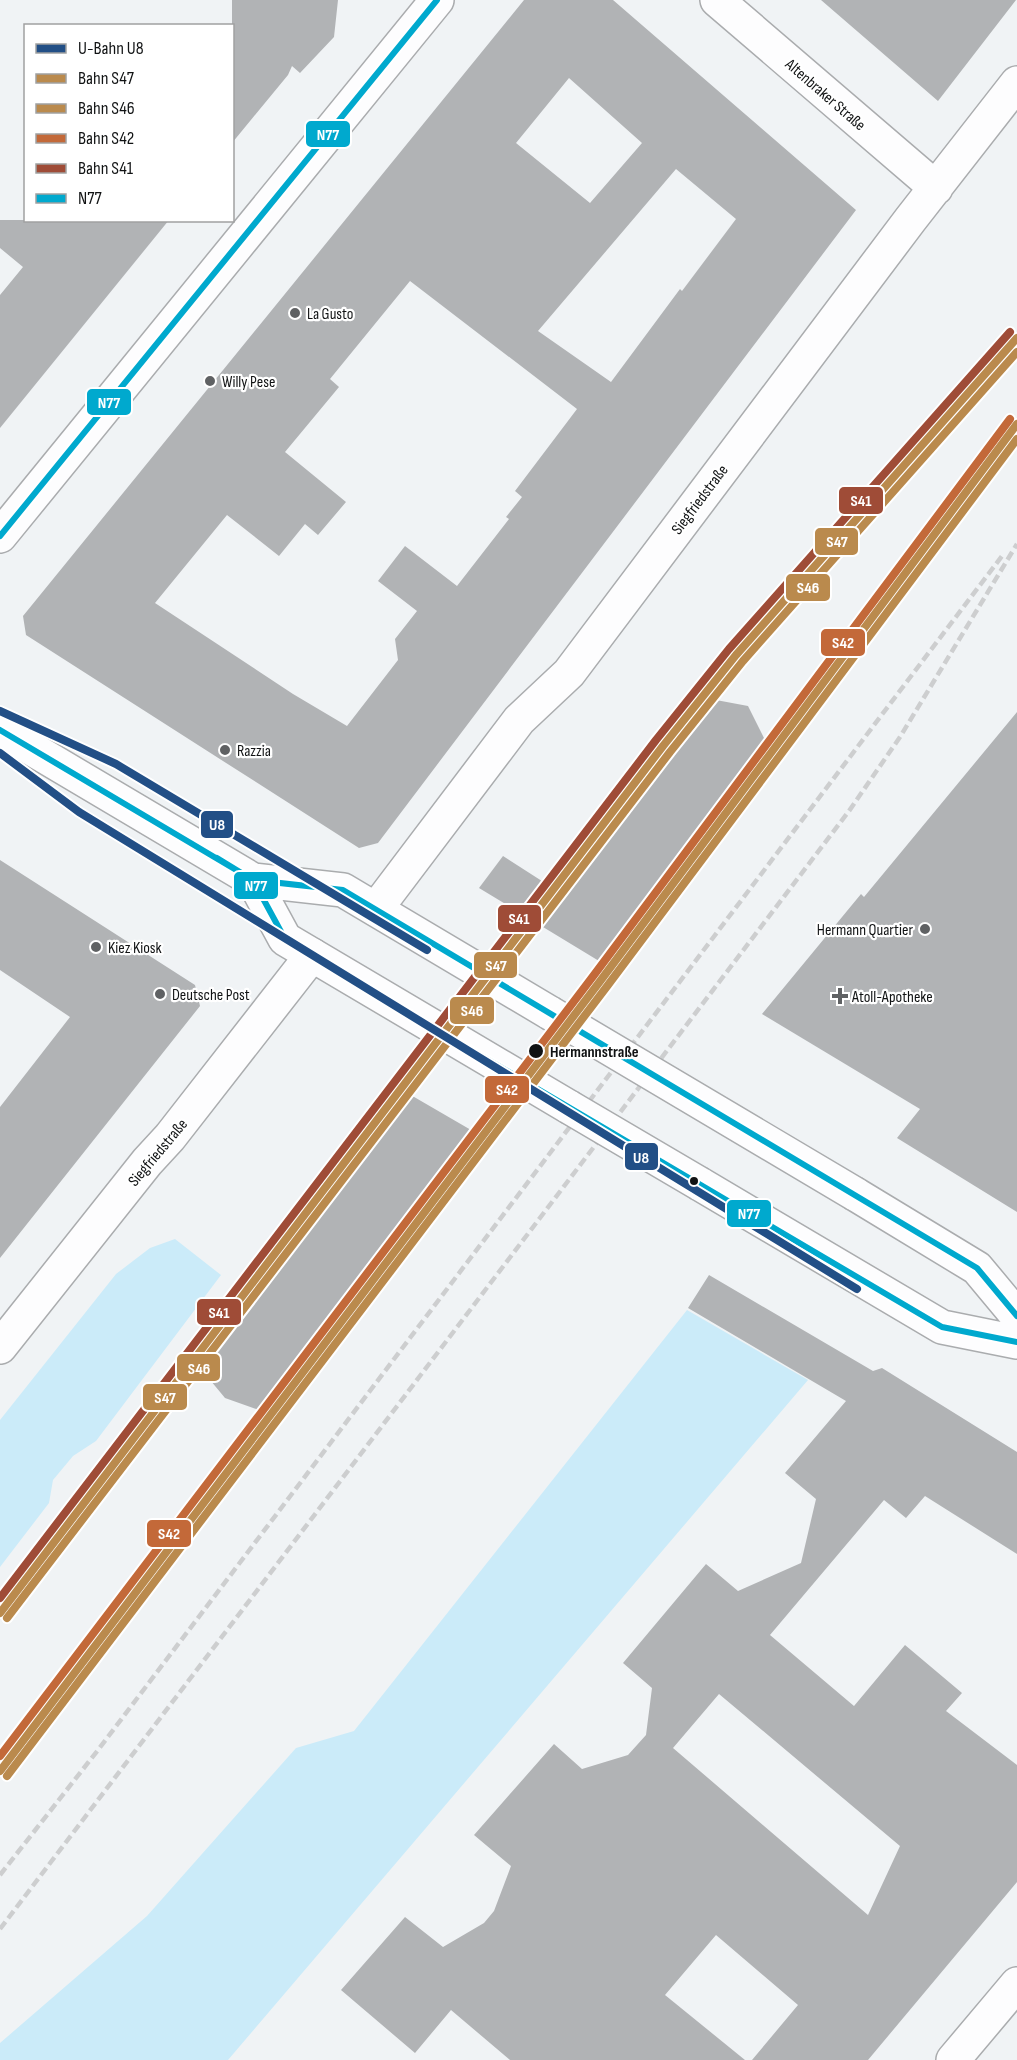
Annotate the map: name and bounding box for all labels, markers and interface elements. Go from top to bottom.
legend [24,24,234,222]
text: U-Bahn U8 [78,38,144,59]
street label: Altenbraker Straße [780,54,869,135]
text: Bahn S47 [78,68,135,89]
text: Bahn S46 [78,98,135,119]
line badge: N77 [305,120,351,148]
text: N77 [317,126,339,145]
text: Bahn S42 [78,128,134,149]
text: Bahn S41 [78,158,134,179]
text: N77 [78,188,102,209]
place label: La Gusto [307,305,353,324]
marker: La Gusto [288,306,302,320]
place label: Willy Pese [222,373,275,392]
marker: Willy Pese [203,374,217,388]
line badge: N77 [86,388,132,416]
text: N77 [98,394,120,413]
street label: Siegfriedstraße [668,461,733,538]
line badge: S41 [838,486,884,515]
text: S41 [850,492,872,511]
line badge: S47 [814,527,859,556]
text: S47 [826,533,848,552]
line badge: S46 [785,573,831,602]
text: S46 [797,579,819,598]
line badge: S42 [820,628,866,657]
text: S42 [832,634,854,653]
place label: Razzia [237,742,271,761]
marker: Razzia [218,743,232,757]
line badge: U8 [200,810,234,839]
text: U8 [209,816,225,835]
line badge: N77 [233,871,279,900]
text: N77 [245,877,267,896]
line badge: S41 [497,904,542,933]
text: S41 [508,910,530,929]
place label: Hermann Quartier [817,921,913,940]
marker: Hermann Quartier [918,922,932,936]
place label: Kiez Kiosk [108,939,162,958]
marker: Kiez Kiosk [89,940,103,954]
line badge: S47 [473,951,518,979]
text: S47 [485,957,507,976]
place label: Deutsche Post [172,986,250,1005]
marker: Deutsche Post [153,987,167,1001]
place label: Atoll-Apotheke [851,988,933,1007]
marker: Atoll-Apotheke [833,989,847,1003]
line badge: S46 [449,996,495,1025]
text: S46 [461,1002,483,1021]
marker: Hermannstraße [527,1042,545,1060]
place label: Hermannstraße [550,1043,639,1062]
line badge: S42 [484,1075,530,1104]
text: S42 [496,1081,518,1100]
street label: Siegfriedstraße [124,1115,192,1191]
line badge: U8 [624,1142,659,1171]
text: U8 [633,1149,649,1168]
unlabelled marker [688,1175,700,1187]
line badge: N77 [726,1199,772,1228]
text: N77 [738,1205,760,1224]
line badge: S41 [196,1298,242,1326]
text: S41 [208,1304,230,1323]
line badge: S46 [176,1353,221,1382]
text: S46 [188,1360,210,1379]
line badge: S47 [142,1383,188,1411]
text: S47 [154,1389,176,1408]
line badge: S42 [146,1519,192,1548]
text: S42 [158,1525,180,1544]

